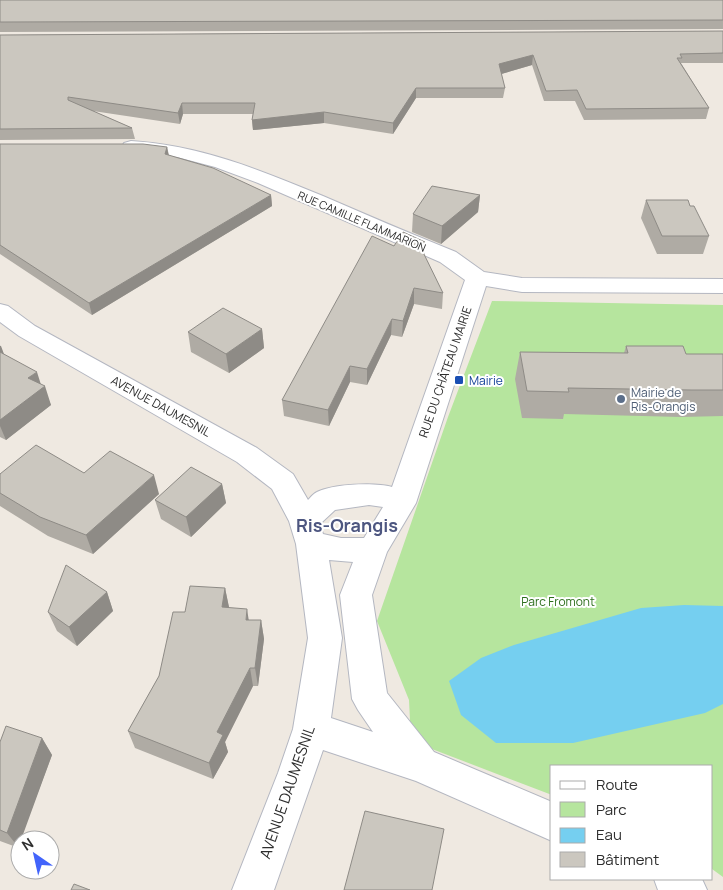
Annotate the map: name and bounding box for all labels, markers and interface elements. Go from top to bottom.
street label: RUE CAMILLE FLAMMARION [296,187,428,255]
street label: RUE DU CHÂTEAU MAIRIE [415,304,475,440]
street label: AVENUE DAUMESNIL [108,372,214,440]
place label: Mairie [469,372,503,389]
marker: Mairie [453,374,465,386]
place label: Mairie de Ris-Orangis [631,384,695,415]
marker: Mairie de Ris-Orangis [615,393,627,405]
district label: Ris-Orangis [296,513,398,537]
park label: Parc Fromont [521,593,595,610]
street label: AVENUE DAUMESNIL [254,722,320,861]
legend [550,765,713,880]
text: Route [596,774,638,795]
text: Parc [596,799,627,820]
text: Eau [596,824,622,845]
north arrow [10,830,60,880]
text: N [18,833,37,854]
text: Bâtiment [596,849,659,870]

